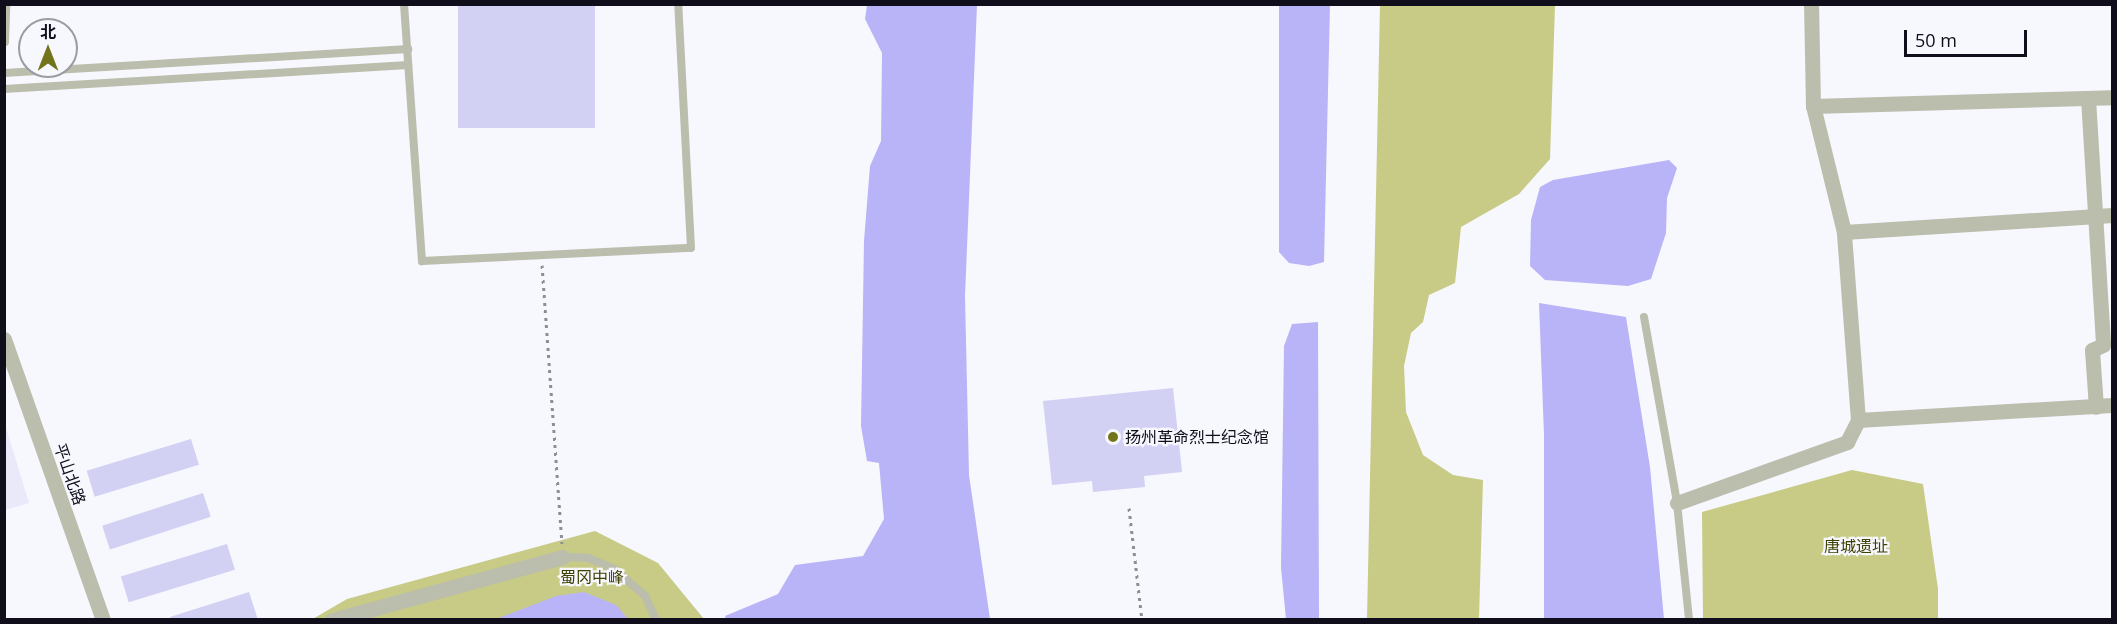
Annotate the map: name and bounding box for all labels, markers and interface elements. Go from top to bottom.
north arrow [18,18,78,78]
scale bar [1907,18,2030,56]
text: 北 [40,21,56,43]
text: 50 m [1915,28,1957,52]
place label: 扬州革命烈士纪念馆 [1125,427,1269,447]
marker: 扬州革命烈士纪念馆 [1106,430,1120,444]
street label: 平山北路 [51,441,89,507]
park label: 唐城遗址 [1824,536,1888,556]
park label: 蜀冈中峰 [560,567,624,587]

